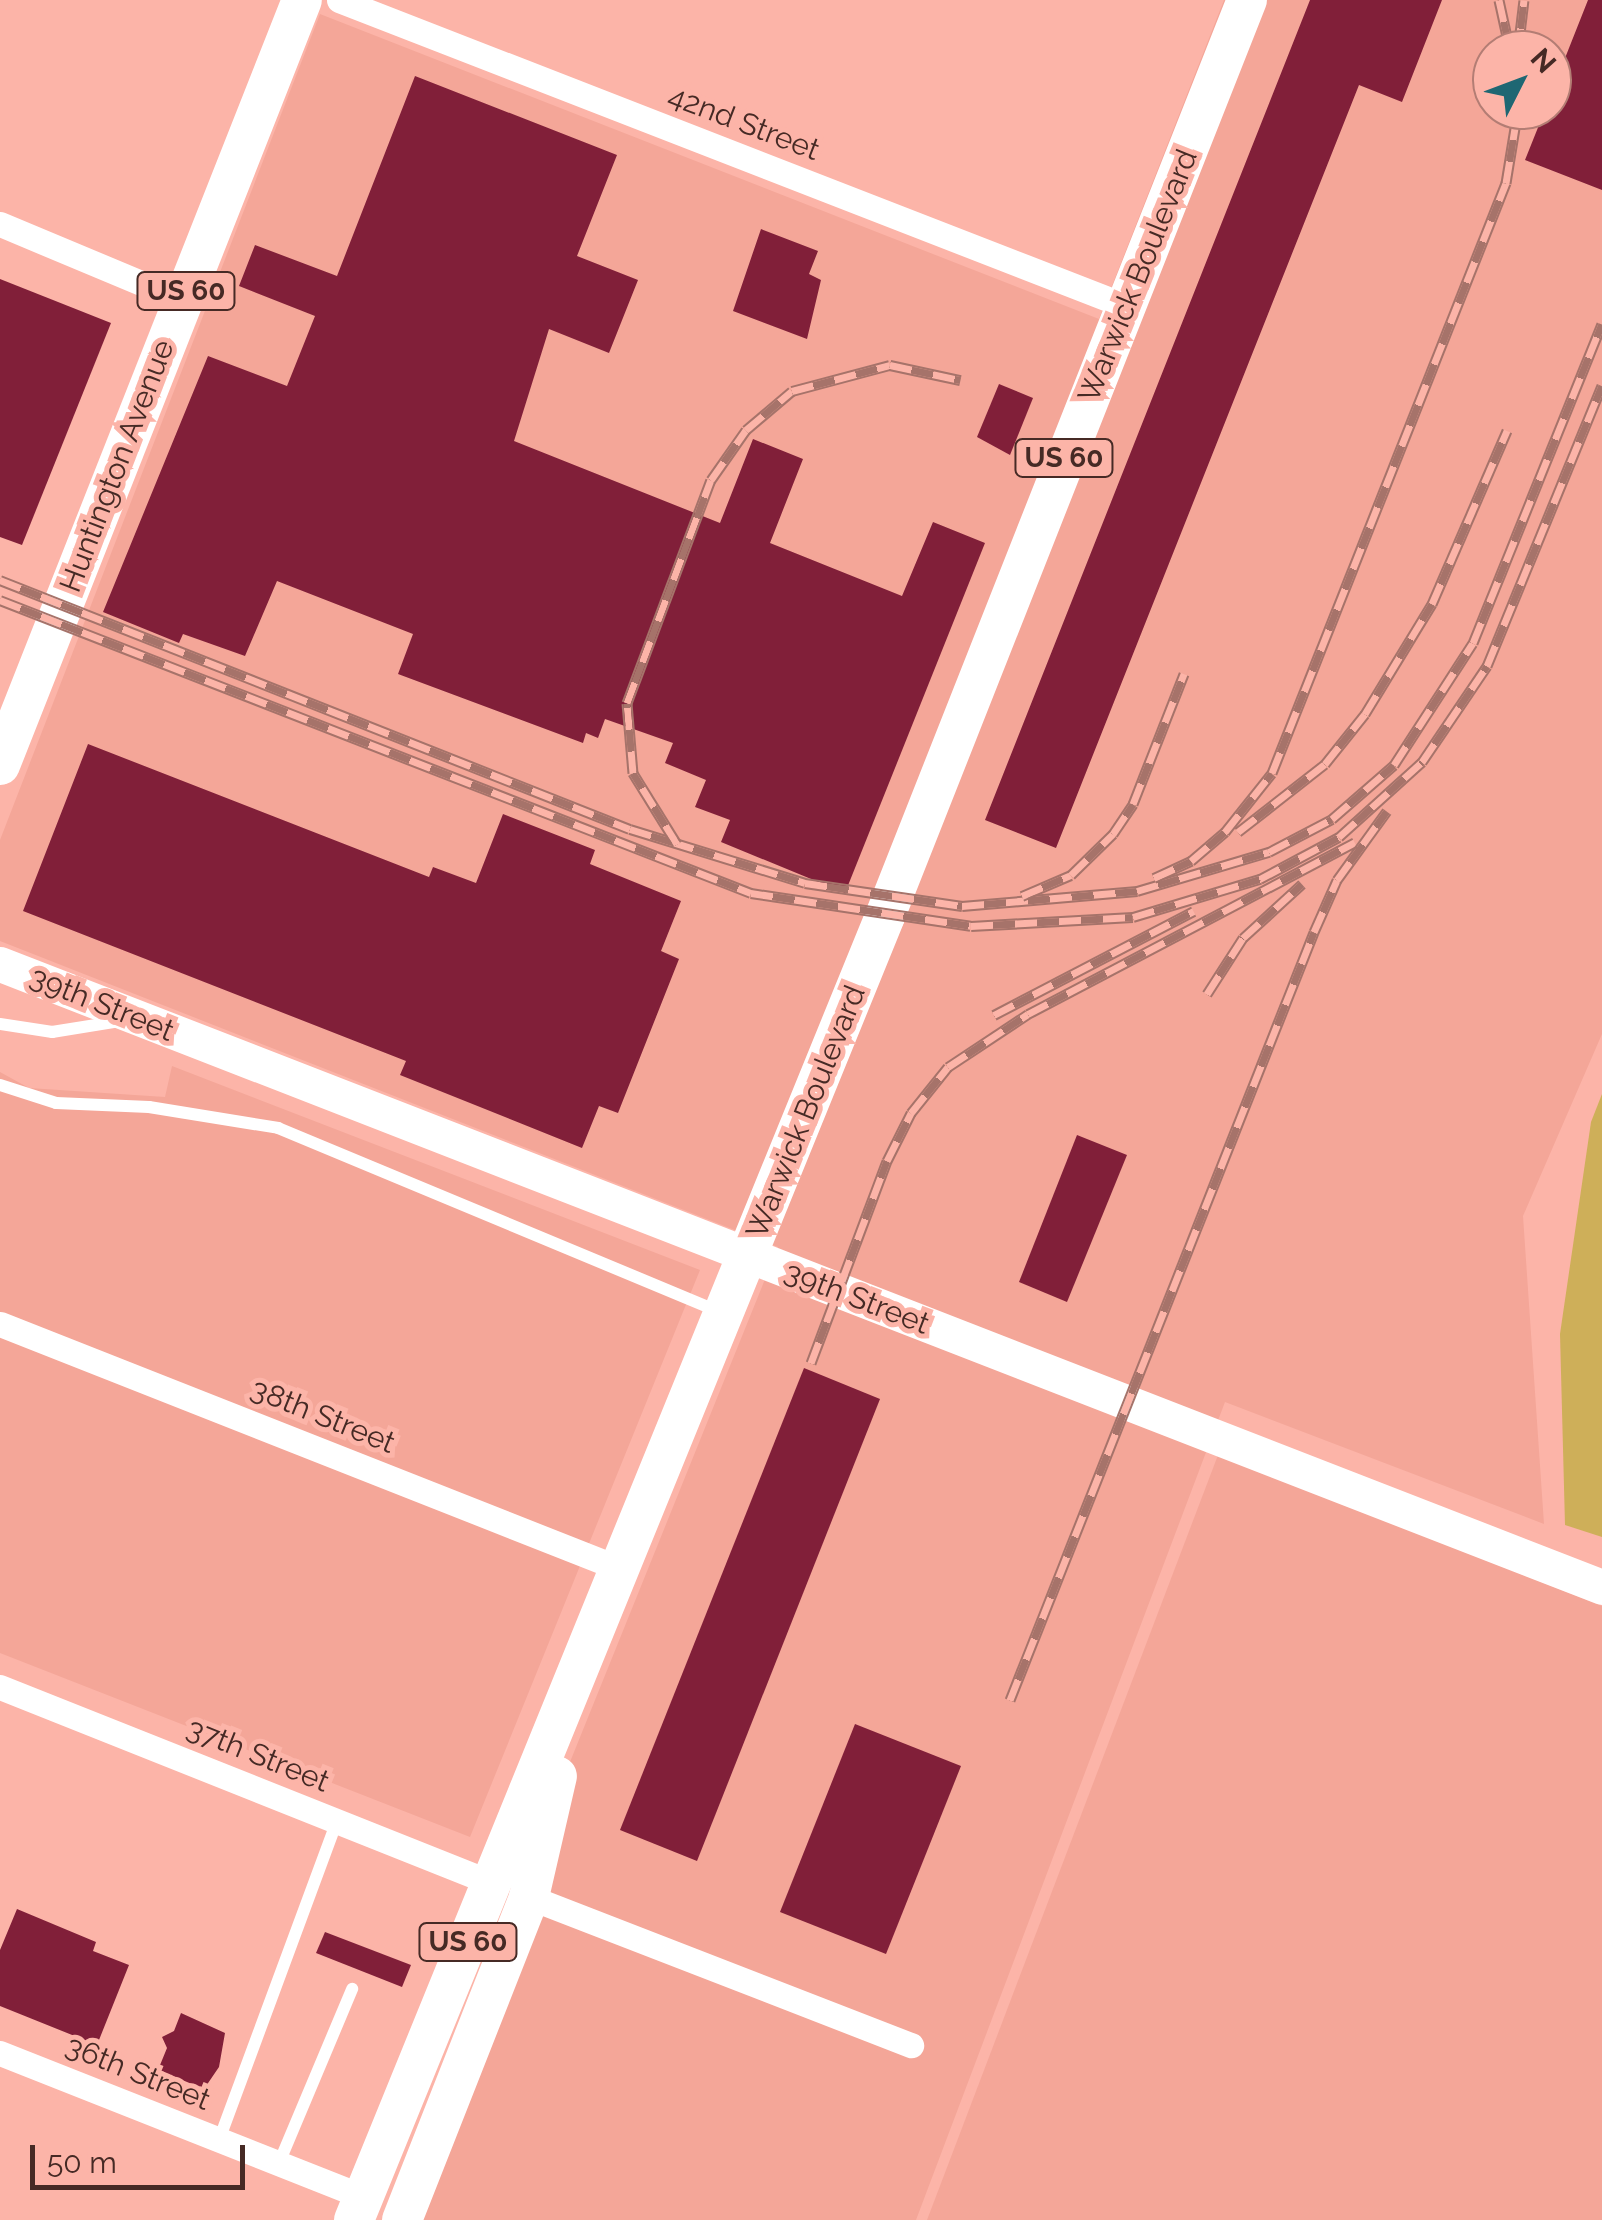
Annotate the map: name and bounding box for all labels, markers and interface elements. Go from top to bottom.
north arrow [1472,30,1572,130]
text: N [1524,42,1563,80]
street label: 42nd Street [663,78,825,168]
street label: Warwick Boulevard [1071,144,1205,408]
road number: US 60 [136,268,236,314]
street label: Huntington Avenue [52,334,182,598]
road number: US 60 [1014,435,1114,481]
street label: 39th Street [25,959,179,1049]
street label: Warwick Boulevard [739,980,873,1244]
street label: 39th Street [780,1254,934,1342]
street label: 38th Street [246,1371,400,1461]
street label: 37th Street [182,1710,334,1800]
road number: US 60 [418,1919,518,1965]
street label: 36th Street [61,2028,215,2118]
scale bar [35,2125,250,2187]
text: 50 m [47,2145,117,2180]

